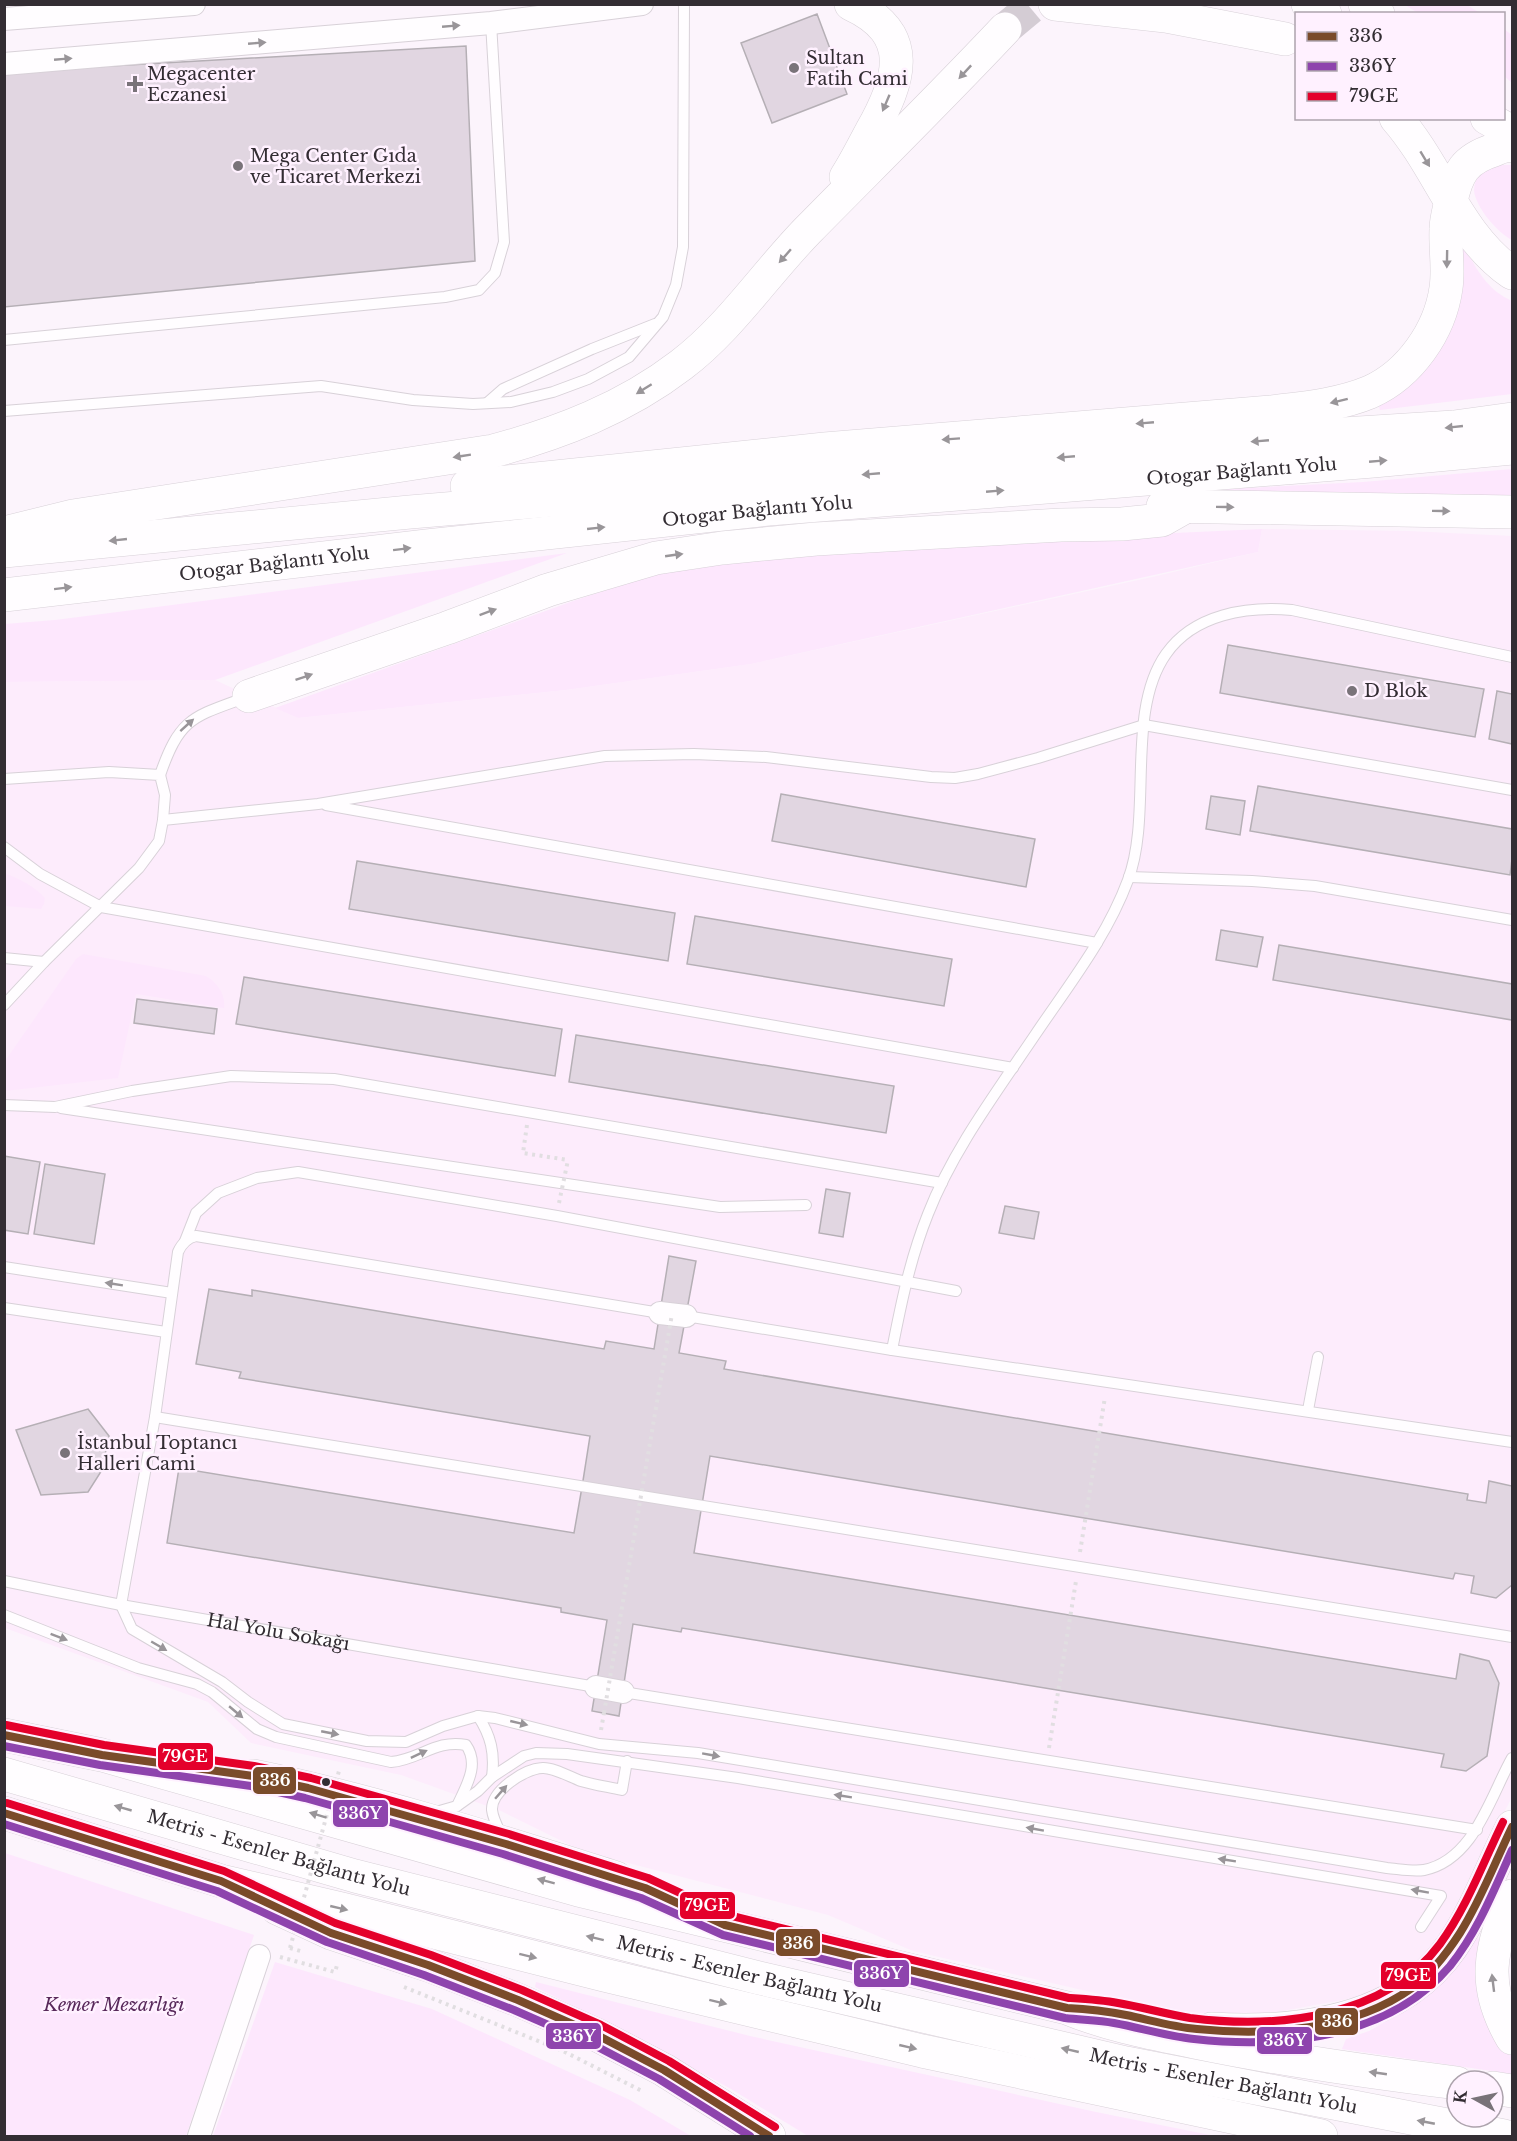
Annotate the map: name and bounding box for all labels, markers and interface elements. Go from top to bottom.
legend [1295,12,1505,120]
one-way arrow [442,22,461,31]
text: 336 [1349,25,1383,47]
one-way arrow [248,38,267,48]
place label: Sultan Fatih Cami [806,47,908,90]
one-way arrow [53,54,72,64]
text: 336Y [1349,55,1397,77]
marker: Sultan Fatih Cami [787,61,801,75]
place label: Megacenter Eczanesi [147,63,256,106]
one-way arrow [958,64,972,79]
marker: Megacenter Eczanesi [128,77,142,91]
text: 79GE [1349,85,1398,107]
one-way arrow [881,95,891,113]
place label: Mega Center Gıda ve Ticaret Merkezi [250,145,421,188]
one-way arrow [1420,151,1431,167]
marker: Mega Center Gıda ve Ticaret Merkezi [231,159,245,173]
one-way arrow [779,248,792,263]
one-way arrow [1442,250,1452,269]
one-way arrow [636,384,652,395]
one-way arrow [1330,397,1348,406]
one-way arrow [1136,418,1155,428]
one-way arrow [1445,422,1464,432]
one-way arrow [941,434,960,444]
one-way arrow [1250,436,1269,446]
one-way arrow [453,451,472,460]
one-way arrow [1056,452,1075,462]
street label: Otogar Bağlantı Yolu [1146,453,1338,490]
one-way arrow [1368,456,1387,466]
one-way arrow [862,469,881,478]
one-way arrow [985,486,1004,496]
street label: Otogar Bağlantı Yolu [661,491,853,531]
one-way arrow [1216,503,1235,512]
one-way arrow [1432,506,1451,516]
one-way arrow [587,523,606,533]
one-way arrow [108,535,127,545]
street label: Otogar Bağlantı Yolu [178,542,370,586]
one-way arrow [393,544,412,554]
one-way arrow [665,550,684,560]
one-way arrow [53,583,72,593]
one-way arrow [479,607,497,616]
one-way arrow [295,671,313,681]
place label: D Blok [1364,680,1428,702]
marker: D Blok [1345,684,1359,698]
one-way arrow [180,718,194,732]
one-way arrow [105,1279,124,1288]
place label: İstanbul Toptancı Halleri Cami [77,1431,237,1475]
marker: İstanbul Toptancı Halleri Cami [58,1446,72,1460]
street label: Hal Yolu Sokağı [205,1609,351,1655]
one-way arrow [50,1632,68,1642]
one-way arrow [151,1640,167,1651]
one-way arrow [228,1705,243,1718]
one-way arrow [510,1719,528,1729]
one-way arrow [321,1729,340,1738]
line badge: 79GE [157,1742,214,1771]
text: 79GE [162,1746,208,1766]
one-way arrow [411,1750,428,1759]
one-way arrow [702,1751,721,1760]
line badge: 336 [252,1766,297,1795]
text: 336 [259,1770,291,1790]
unlabelled marker [320,1776,332,1788]
one-way arrow [494,1785,507,1800]
one-way arrow [833,1791,852,1800]
line badge: 336Y [332,1799,389,1828]
one-way arrow [114,1803,132,1812]
text: 336Y [338,1803,383,1823]
street label: Metris - Esenler Bağlantı Yolu [145,1805,413,1901]
one-way arrow [309,1810,327,1819]
one-way arrow [1025,1824,1044,1833]
one-way arrow [1218,1856,1237,1865]
one-way arrow [536,1876,555,1886]
one-way arrow [1410,1887,1429,1896]
line badge: 79GE [679,1891,736,1920]
text: 79GE [684,1895,730,1915]
one-way arrow [330,1904,349,1914]
line badge: 336 [775,1928,821,1957]
street label: Metris - Esenler Bağlantı Yolu [614,1931,884,2017]
one-way arrow [585,1932,604,1942]
text: 336 [782,1933,814,1953]
one-way arrow [519,1952,538,1962]
line badge: 336Y [853,1959,910,1988]
line badge: 79GE [1380,1961,1437,1990]
text: 336Y [859,1963,904,1983]
text: 79GE [1385,1965,1431,1985]
one-way arrow [1488,1974,1498,1993]
park label: Kemer Mezarlığı [43,1994,184,2016]
one-way arrow [709,1998,728,2007]
line badge: 336 [1314,2007,1359,2036]
text: 336 [1321,2011,1353,2031]
line badge: 336Y [545,2022,602,2050]
text: 336Y [552,2026,597,2046]
line badge: 336Y [1256,2026,1313,2055]
text: 336Y [1263,2030,1308,2050]
one-way arrow [898,2043,917,2053]
street label: Metris - Esenler Bağlantı Yolu [1087,2044,1359,2118]
one-way arrow [1061,2045,1080,2055]
one-way arrow [1369,2068,1388,2077]
north arrow [1445,2069,1505,2129]
text: K [1449,2088,1471,2105]
one-way arrow [1417,2117,1436,2126]

